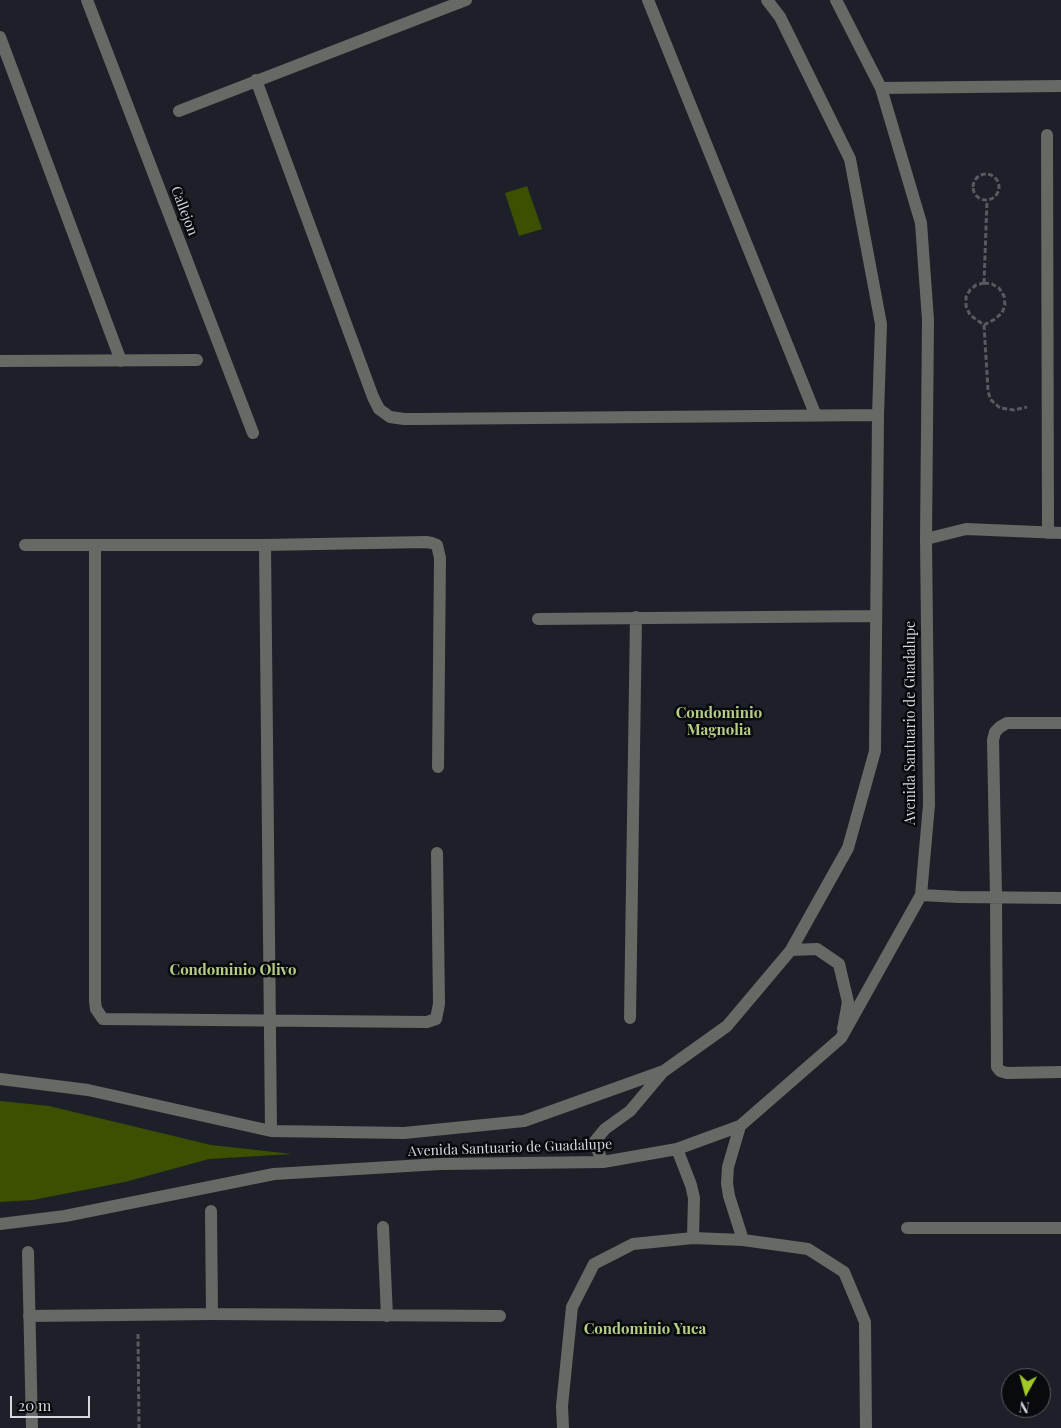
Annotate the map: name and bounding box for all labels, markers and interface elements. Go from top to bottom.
street label: Callejon [167,184,201,238]
street label: Avenida Santuario de Guadalupe [903,621,919,825]
district label: Condominio Magnolia [676,704,762,739]
district label: Condominio Olivo [170,961,296,979]
street label: Avenida Santuario de Guadalupe [408,1136,612,1160]
district label: Condominio Yuca [584,1320,706,1338]
north arrow [1001,1368,1051,1418]
scale bar [12,1386,92,1418]
text: 20 m [18,1395,51,1415]
text: N [1018,1397,1030,1417]

